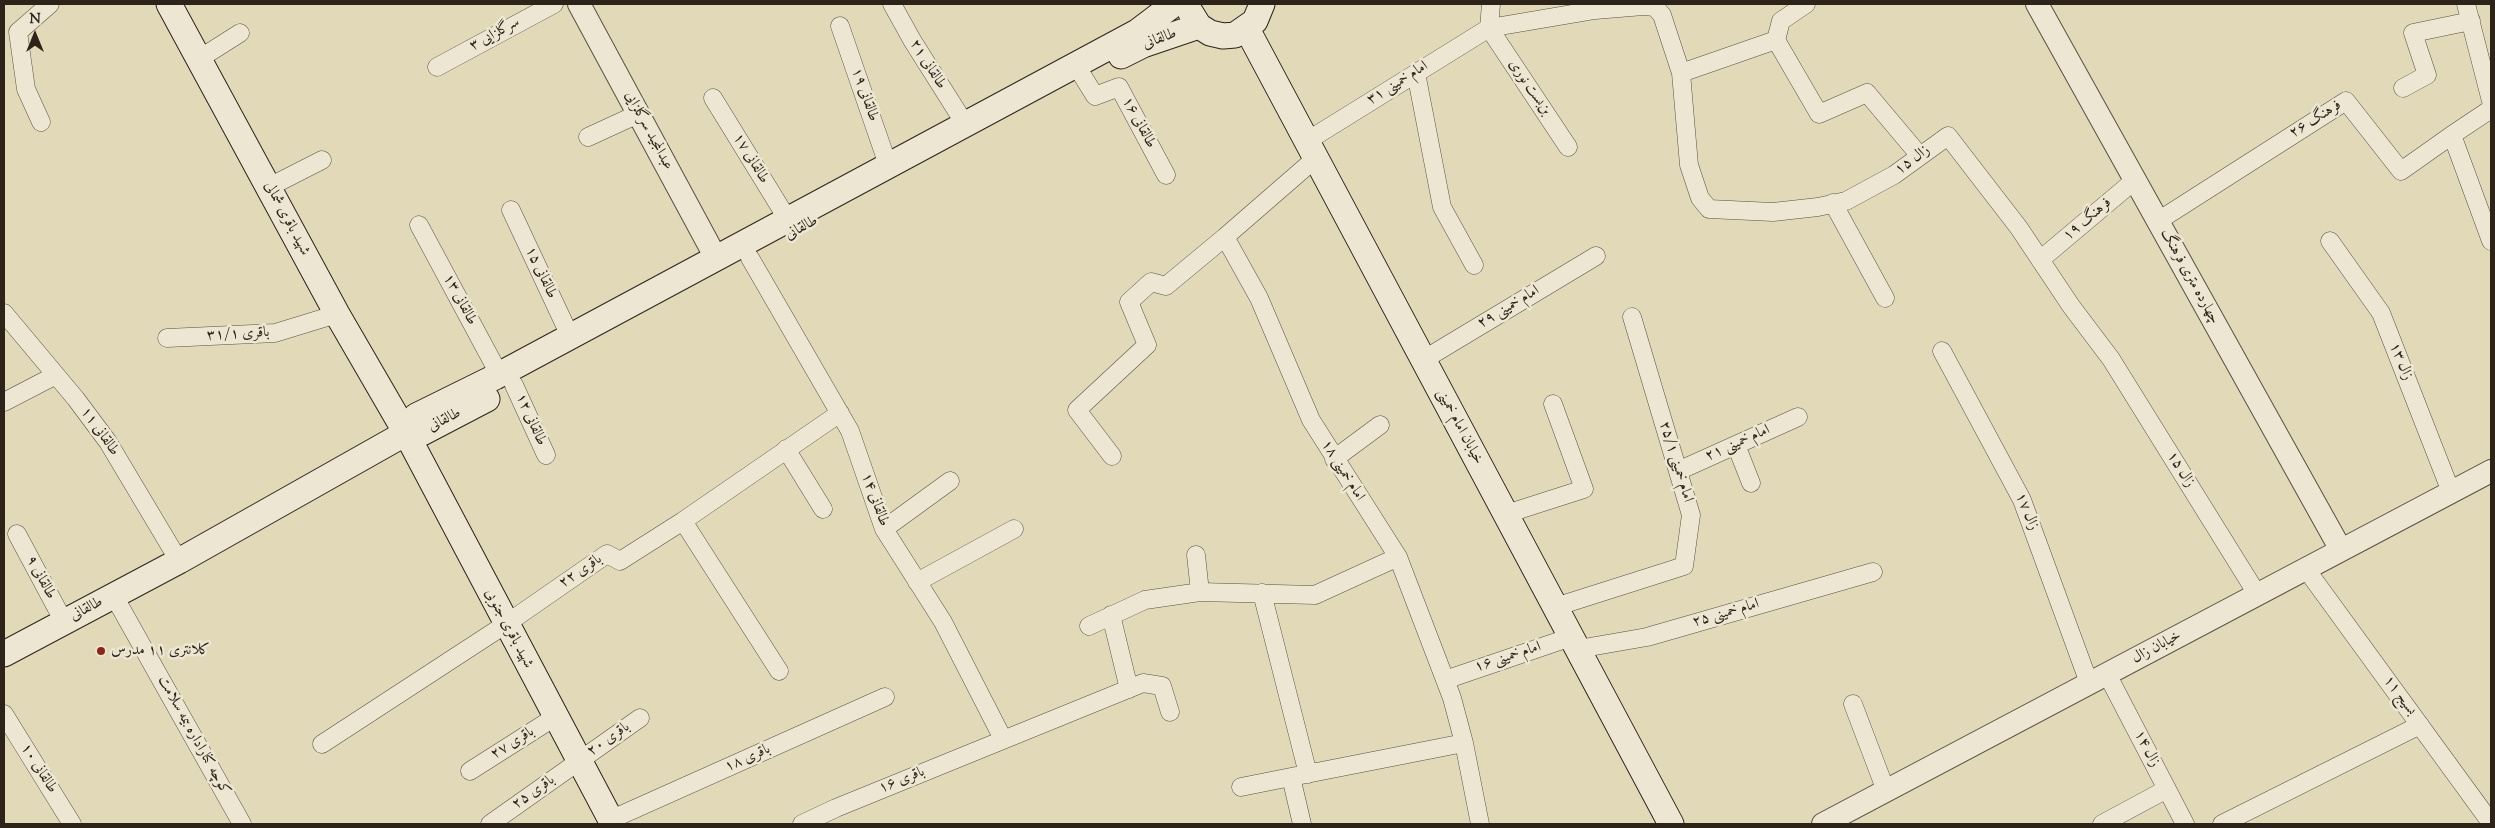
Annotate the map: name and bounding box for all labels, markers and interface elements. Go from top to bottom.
north arrow [10,10,60,60]
text: N [29,10,41,30]
street label: سرگلزایی ۳ [467,14,523,56]
street label: طالقانی [1141,26,1179,54]
street label: طالقانی ۲۱ [905,37,949,93]
street label: بن‌بست نوری [1504,57,1554,119]
street label: امام خمینی ۳۱ [1364,58,1432,110]
street label: طالقانی ۱۹ [846,66,882,124]
street label: عبدالمجید سرگلزایی [620,88,676,174]
street label: طالقانی ۱۶ [1117,94,1159,152]
street label: فرهنگ ۲۶ [2287,97,2345,143]
street label: طالقانی ۱۷ [728,131,772,187]
street label: زال ۱۵ [1892,142,1934,180]
street label: شهید باقری شمالی [259,179,313,259]
street label: فرهنگ ۱۹ [2060,195,2116,245]
street label: طالقانی [782,213,822,245]
street label: چهارده متری فرهنگ [2155,226,2223,328]
street label: طالقانی ۱۵ [520,244,560,302]
street label: طالقانی ۱۳ [438,271,480,329]
street label: امام خمینی ۲۹ [1475,283,1543,333]
street label: باقری ۳۱/۱ [206,324,270,346]
street label: زال ۱۳ [2384,341,2416,383]
street label: خیابان امام خمینی [1432,386,1486,468]
street label: طالقانی ۱۲ [511,391,549,449]
street label: طالقانی ۱۱ [76,404,122,460]
street label: طالقانی [425,405,465,437]
street label: امام خمینی ۲۵/۱ [1654,419,1696,505]
street label: امام خمینی ۲۱ [1703,422,1773,466]
street label: امام خمینی ۱۸ [1316,437,1368,505]
street label: زال ۱۵ [2162,449,2198,491]
street label: طالقانی ۱۴ [856,471,892,529]
street label: زال ۱۷ [2010,491,2042,533]
street label: باقری ۲۲ [556,551,606,593]
street label: طالقانی ۹ [21,553,59,603]
street label: شهید باقری جنوبی [480,586,536,672]
street label: طالقانی [67,594,107,626]
street label: امام خمینی ۲۵ [1690,596,1762,632]
street label: خیابان زال [2129,628,2185,668]
street label: امام خمینی ۱۶ [1473,639,1543,677]
place label: کلانتری ۱۱ مدرس [111,642,210,660]
marker: کلانتری ۱۱ مدرس [95,645,107,657]
street label: کوچه کناراداره بیمه سلامت [153,673,233,799]
street label: بسیج ۱۱ [2379,673,2419,719]
street label: باقری ۲۰ [584,719,634,761]
street label: باقری ۲۷ [488,724,538,764]
street label: زال ۱۴ [2129,728,2163,770]
street label: طالقانی ۱۰ [16,741,60,797]
street label: باقری ۱۸ [722,741,774,777]
street label: باقری ۱۶ [876,764,928,798]
street label: باقری ۲۵ [509,772,559,814]

